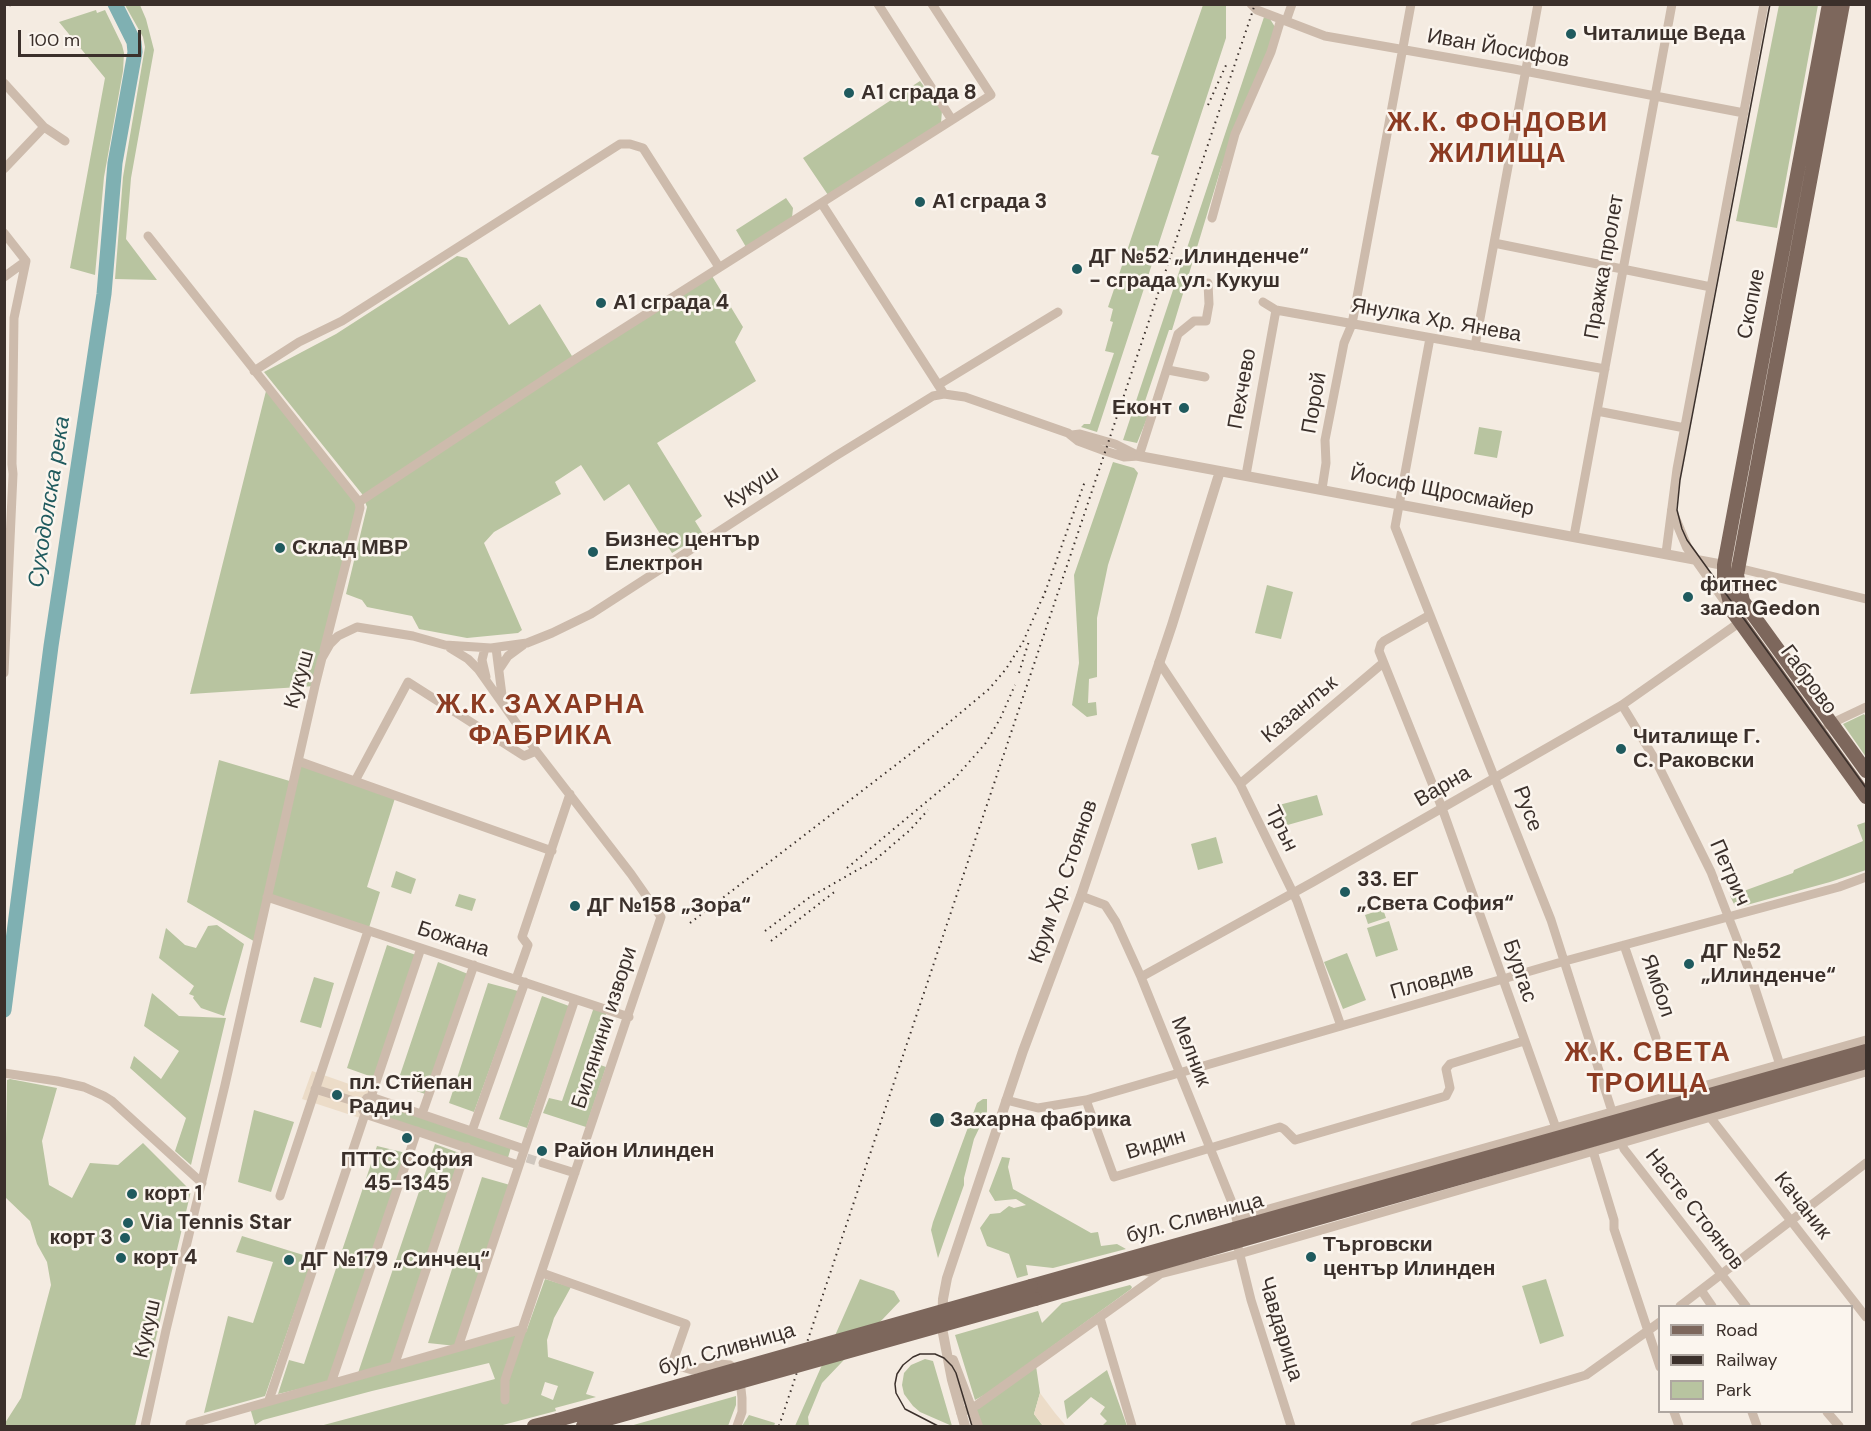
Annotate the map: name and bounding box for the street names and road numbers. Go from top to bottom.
street label: Иван Йосифов [1425,24,1571,74]
street label: Пражка пролет [1580,193,1630,341]
street label: Скопие [1733,267,1771,341]
street label: Янулка Хр. Янева [1349,294,1523,348]
street label: Пехчево [1224,347,1262,431]
street label: Порой [1297,370,1333,436]
street label: Кукуш [720,461,784,515]
street label: Йосиф Щросмайер [1348,462,1536,522]
street label: Габрово [1774,640,1842,720]
street label: Кукуш [280,648,320,712]
street label: Казанлък [1257,671,1343,749]
street label: Варна [1410,761,1476,813]
street label: Русе [1507,783,1547,835]
street label: Крум Хр. Стоянов [1024,797,1104,967]
street label: Трън [1259,802,1303,856]
street label: Петрич [1703,836,1755,910]
street label: Божана [414,917,492,963]
street label: Бургас [1497,936,1541,1006]
street label: Билянини извори [567,944,643,1112]
street label: Ямбол [1635,951,1679,1021]
street label: Пловдив [1388,958,1476,1006]
street label: Мелник [1165,1013,1215,1091]
street label: Видин [1123,1124,1189,1166]
street label: Насте Стоянов [1639,1145,1749,1275]
street label: Качаник [1768,1167,1836,1245]
street label: бул. Сливница [1124,1189,1266,1249]
street label: Чавдарица [1252,1274,1308,1384]
street label: Кукуш [129,1297,167,1361]
street label: бул. Сливница [656,1318,798,1382]

